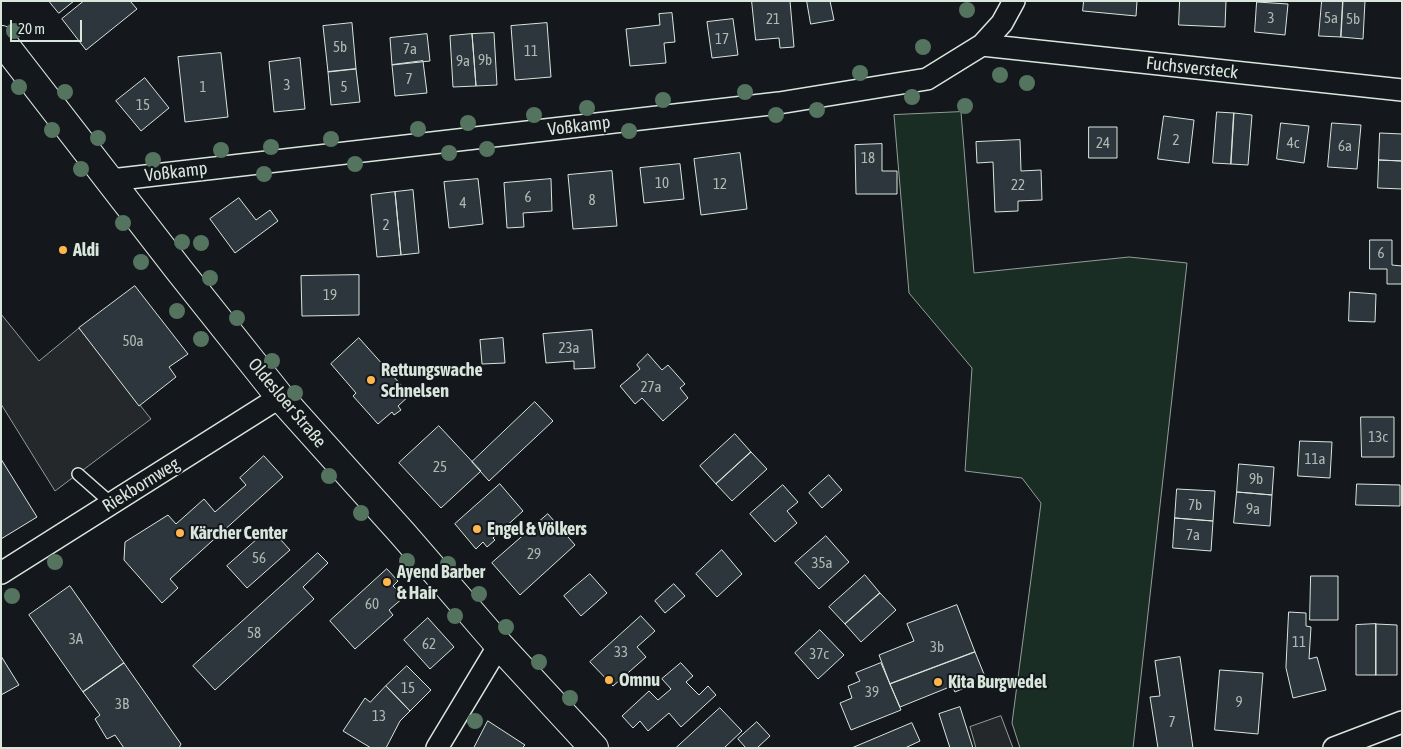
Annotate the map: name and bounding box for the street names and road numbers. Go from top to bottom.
street label: Fuchsversteck [1145,52,1239,84]
street label: Voßkamp [546,111,612,141]
street label: Voßkamp [143,157,209,187]
street label: Oldesloer Straße [243,354,331,452]
street label: Riekbornweg [98,453,184,517]

